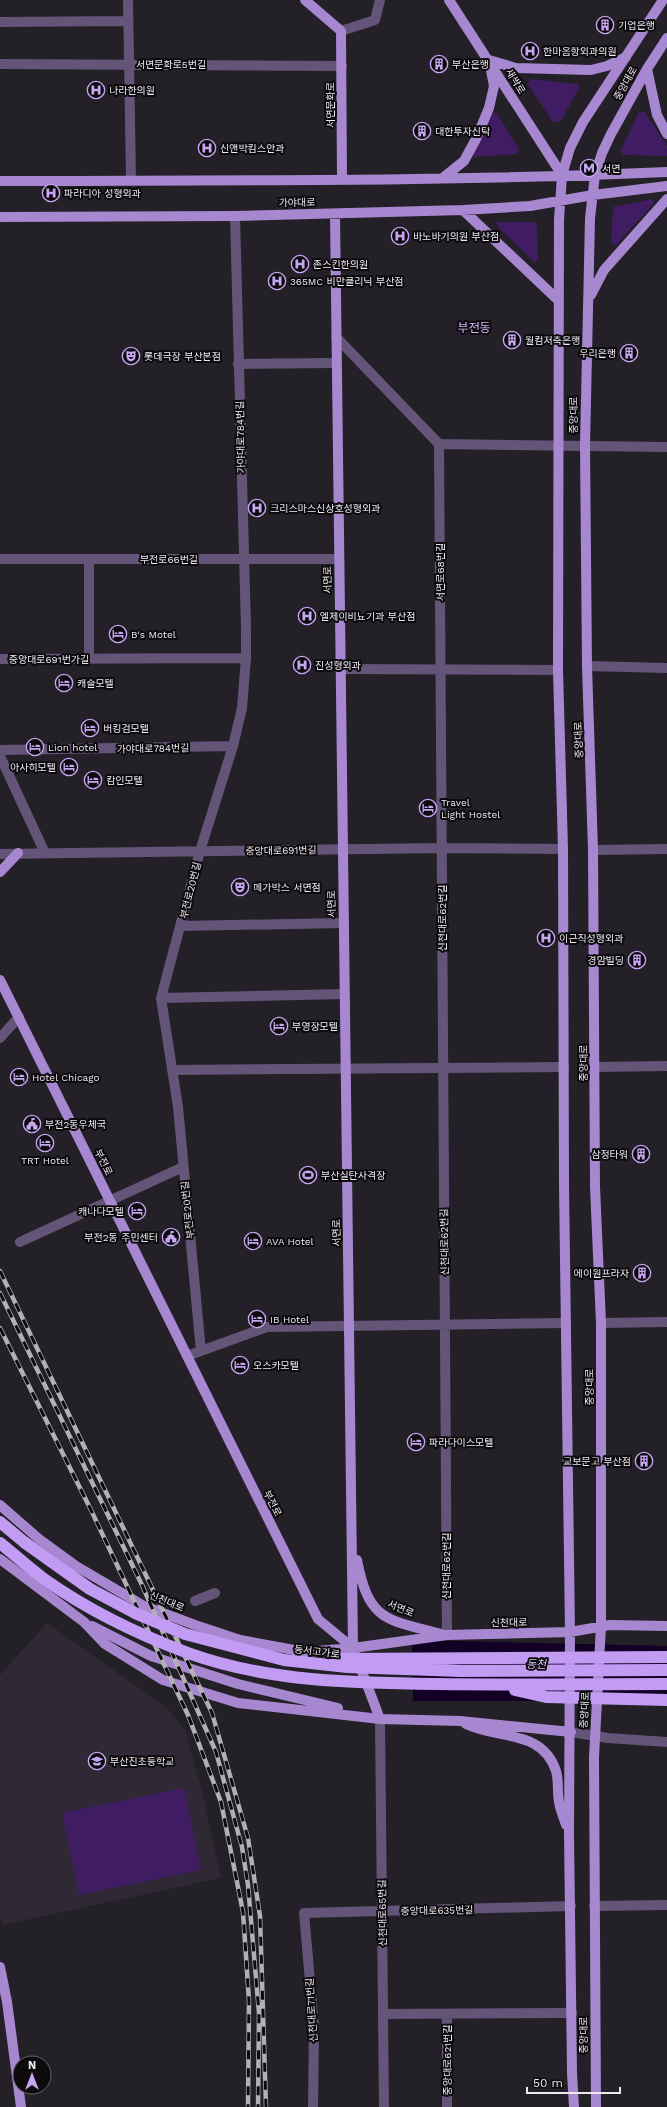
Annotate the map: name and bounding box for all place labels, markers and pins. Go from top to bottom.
building icon: 기업은행 [595,15,615,35]
place label: 기업은행 [618,20,655,31]
hospital icon: 한마음항외과의원 [520,41,540,61]
place label: 한마음항외과의원 [543,46,617,57]
building icon: 부산은행 [429,54,449,74]
place label: 부산은행 [452,59,489,70]
hospital icon: 나라한의원 [86,80,106,100]
place label: 나라한의원 [109,85,155,96]
building icon: 대한투자신탁 [412,121,432,141]
place label: 대한투자신탁 [435,126,491,137]
hospital icon: 신앤박킴스안과 [197,138,217,158]
place label: 신앤박킴스안과 [220,143,284,154]
metro station icon: 서면 [579,158,599,178]
place label: 서면 [602,163,620,174]
hospital icon: 파라디아 성형외과 [41,183,61,203]
place label: 파라디아 성형외과 [64,188,141,199]
hospital icon: 바노바기의원 부산점 [390,226,410,246]
place label: 바노바기의원 부산점 [413,231,499,242]
hospital icon: 존스킨한의원 [290,254,310,274]
place label: 존스킨한의원 [313,259,368,270]
hospital icon: 365MC 비만클리닉 부산점 [267,271,287,291]
place label: 365MC 비만클리닉 부산점 [290,276,404,287]
building icon: 월컴저축은행 [502,330,522,350]
place label: 월컴저축은행 [525,335,580,346]
building icon: 우리은행 [619,343,639,363]
theatre icon: 롯데극장 부산본점 [121,346,141,366]
place label: 우리은행 [579,348,616,359]
place label: 롯데극장 부산본점 [144,351,221,362]
hospital icon: 크리스마스신상호성형외과 [247,498,267,518]
place label: 크리스마스신상호성형외과 [270,503,380,514]
hospital icon: 엘제이비뇨기과 부산점 [297,606,317,626]
place label: 엘제이비뇨기과 부산점 [320,611,415,622]
hotel icon: B's Motel [108,624,128,644]
place label: B's Motel [131,629,176,640]
hospital icon: 진성형외과 [292,655,312,675]
place label: 진성형외과 [315,660,361,671]
hotel icon: 캐슬모텔 [54,673,74,693]
place label: 캐슬모텔 [77,678,114,689]
hotel icon: 버킹검모텔 [80,718,100,738]
place label: 버킹검모텔 [103,723,149,734]
hotel icon: Lion hotel [25,737,45,757]
place label: Lion hotel [48,742,97,753]
hotel icon: 아사히모텔 [59,757,79,777]
place label: 아사히모텔 [10,762,56,773]
hotel icon: 캄인모텔 [83,770,103,790]
place label: 캄인모텔 [106,775,143,786]
place label: Travel Light Hostel [441,797,500,820]
hotel icon: Travel Light Hostel [418,798,438,818]
theatre icon: 메가박스 서면점 [230,877,250,897]
place label: 메가박스 서면점 [253,882,321,893]
hospital icon: 이근직성형외과 [536,928,556,948]
place label: 이근직성형외과 [559,933,623,944]
building icon: 경암빌딩 [627,950,647,970]
place label: 경암빌딩 [587,955,624,966]
hotel icon: 부영장모텔 [269,1016,289,1036]
place label: 부영장모텔 [292,1021,338,1032]
hotel icon: Hotel Chicago [9,1067,29,1087]
place label: Hotel Chicago [32,1072,100,1083]
public building icon: 부전2동우체국 [22,1114,42,1134]
place label: 부전2동우체국 [45,1119,106,1130]
hotel icon: TRT Hotel [35,1133,55,1153]
building icon: 삼정타워 [631,1144,651,1164]
place label: 삼정타워 [591,1149,628,1160]
place label: TRT Hotel [21,1155,69,1166]
sports icon: 부산실탄사격장 [298,1165,318,1185]
place label: 부산실탄사격장 [321,1170,385,1181]
hotel icon: 캐나다모텔 [127,1201,147,1221]
place label: 캐나다모텔 [78,1206,124,1217]
public building icon: 부전2동 주민센터 [161,1227,181,1247]
hotel icon: AVA Hotel [243,1231,263,1251]
place label: 부전2동 주민센터 [84,1232,158,1243]
place label: AVA Hotel [266,1236,314,1247]
building icon: 에이원프라자 [632,1263,652,1283]
place label: 에이원프라자 [574,1268,630,1279]
hotel icon: IB Hotel [247,1309,267,1329]
place label: IB Hotel [270,1314,309,1325]
hotel icon: 오스카모텔 [230,1355,250,1375]
place label: 오스카모텔 [253,1360,299,1371]
hotel icon: 파라다이스모텔 [406,1432,426,1452]
place label: 파라다이스모텔 [429,1437,493,1448]
building icon: 교보문고 부산점 [634,1451,654,1471]
place label: 교보문고 부산점 [563,1456,631,1467]
school or university icon: 부산진초등학교 [87,1751,107,1771]
place label: 부산진초등학교 [110,1756,174,1767]

